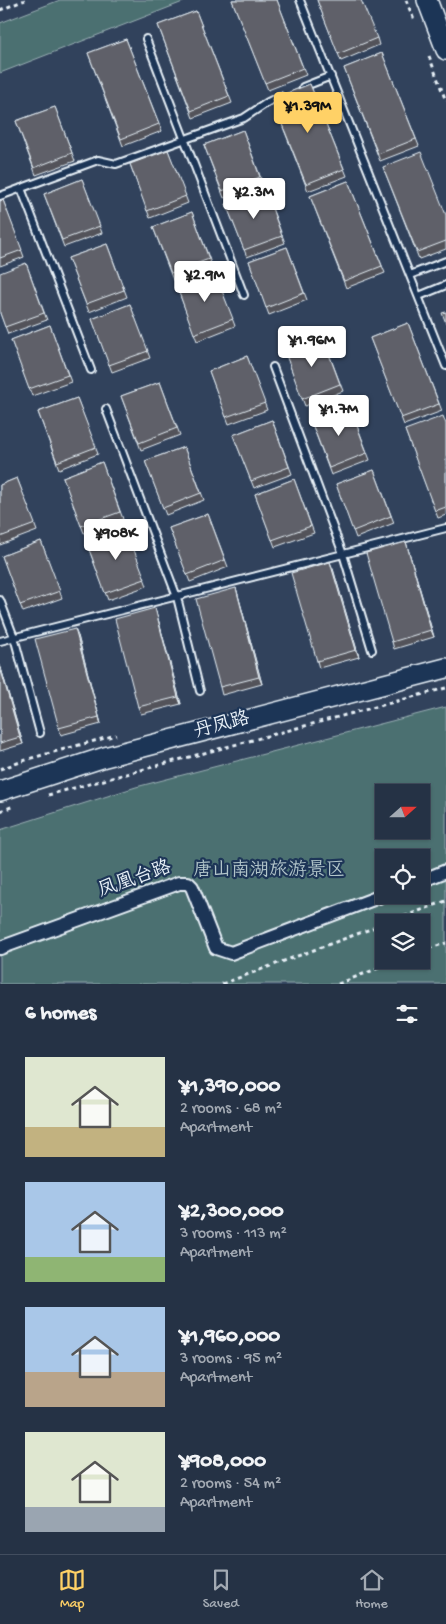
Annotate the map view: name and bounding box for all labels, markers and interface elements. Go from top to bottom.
pin: ¥1.39M [267,92,349,134]
text: ¥1.39M [285,98,331,117]
pin: ¥2.3M [219,178,289,220]
text: ¥2.3M [234,184,274,203]
pin: ¥2.9M [170,260,240,303]
text: ¥2.9M [185,267,225,286]
pin: ¥1.96M [271,326,353,368]
text: ¥1.96M [289,332,335,351]
pin: ¥1.7M [304,394,374,437]
text: ¥1.7M [320,401,358,420]
pin: ¥908K [81,518,151,561]
text: ¥908K [95,525,137,544]
street label: 丹凤路 [191,707,253,744]
north arrow [375,784,430,839]
map controls [375,784,430,969]
button: locate [375,849,430,904]
street label: 凤凰台路 [95,856,175,903]
park label: 唐山南湖旅游景区 [193,859,345,883]
button: layers [375,914,430,969]
icon: filters [393,1000,421,1028]
text: 6 homes [25,1002,96,1027]
text: ¥1,390,000 [180,1075,281,1100]
icon: home [65,1077,125,1137]
text: 2 rooms · 68 m² [180,1100,282,1119]
text: Apartment [180,1119,252,1138]
text: ¥2,300,000 [180,1200,284,1225]
icon: home [65,1202,125,1262]
text: 3 rooms · 113 m² [180,1225,287,1244]
text: Apartment [180,1244,252,1263]
text: ¥1,960,000 [180,1325,280,1350]
icon: home [65,1327,125,1387]
text: 3 rooms · 95 m² [180,1350,282,1369]
text: Apartment [180,1369,252,1388]
text: ¥908,000 [180,1450,266,1475]
icon: home [65,1452,125,1512]
text: 2 rooms · 54 m² [180,1475,281,1494]
text: Apartment [180,1494,252,1513]
tab: Map [58,1566,86,1613]
tab: Saved [203,1566,239,1613]
tab: Home [355,1566,388,1613]

